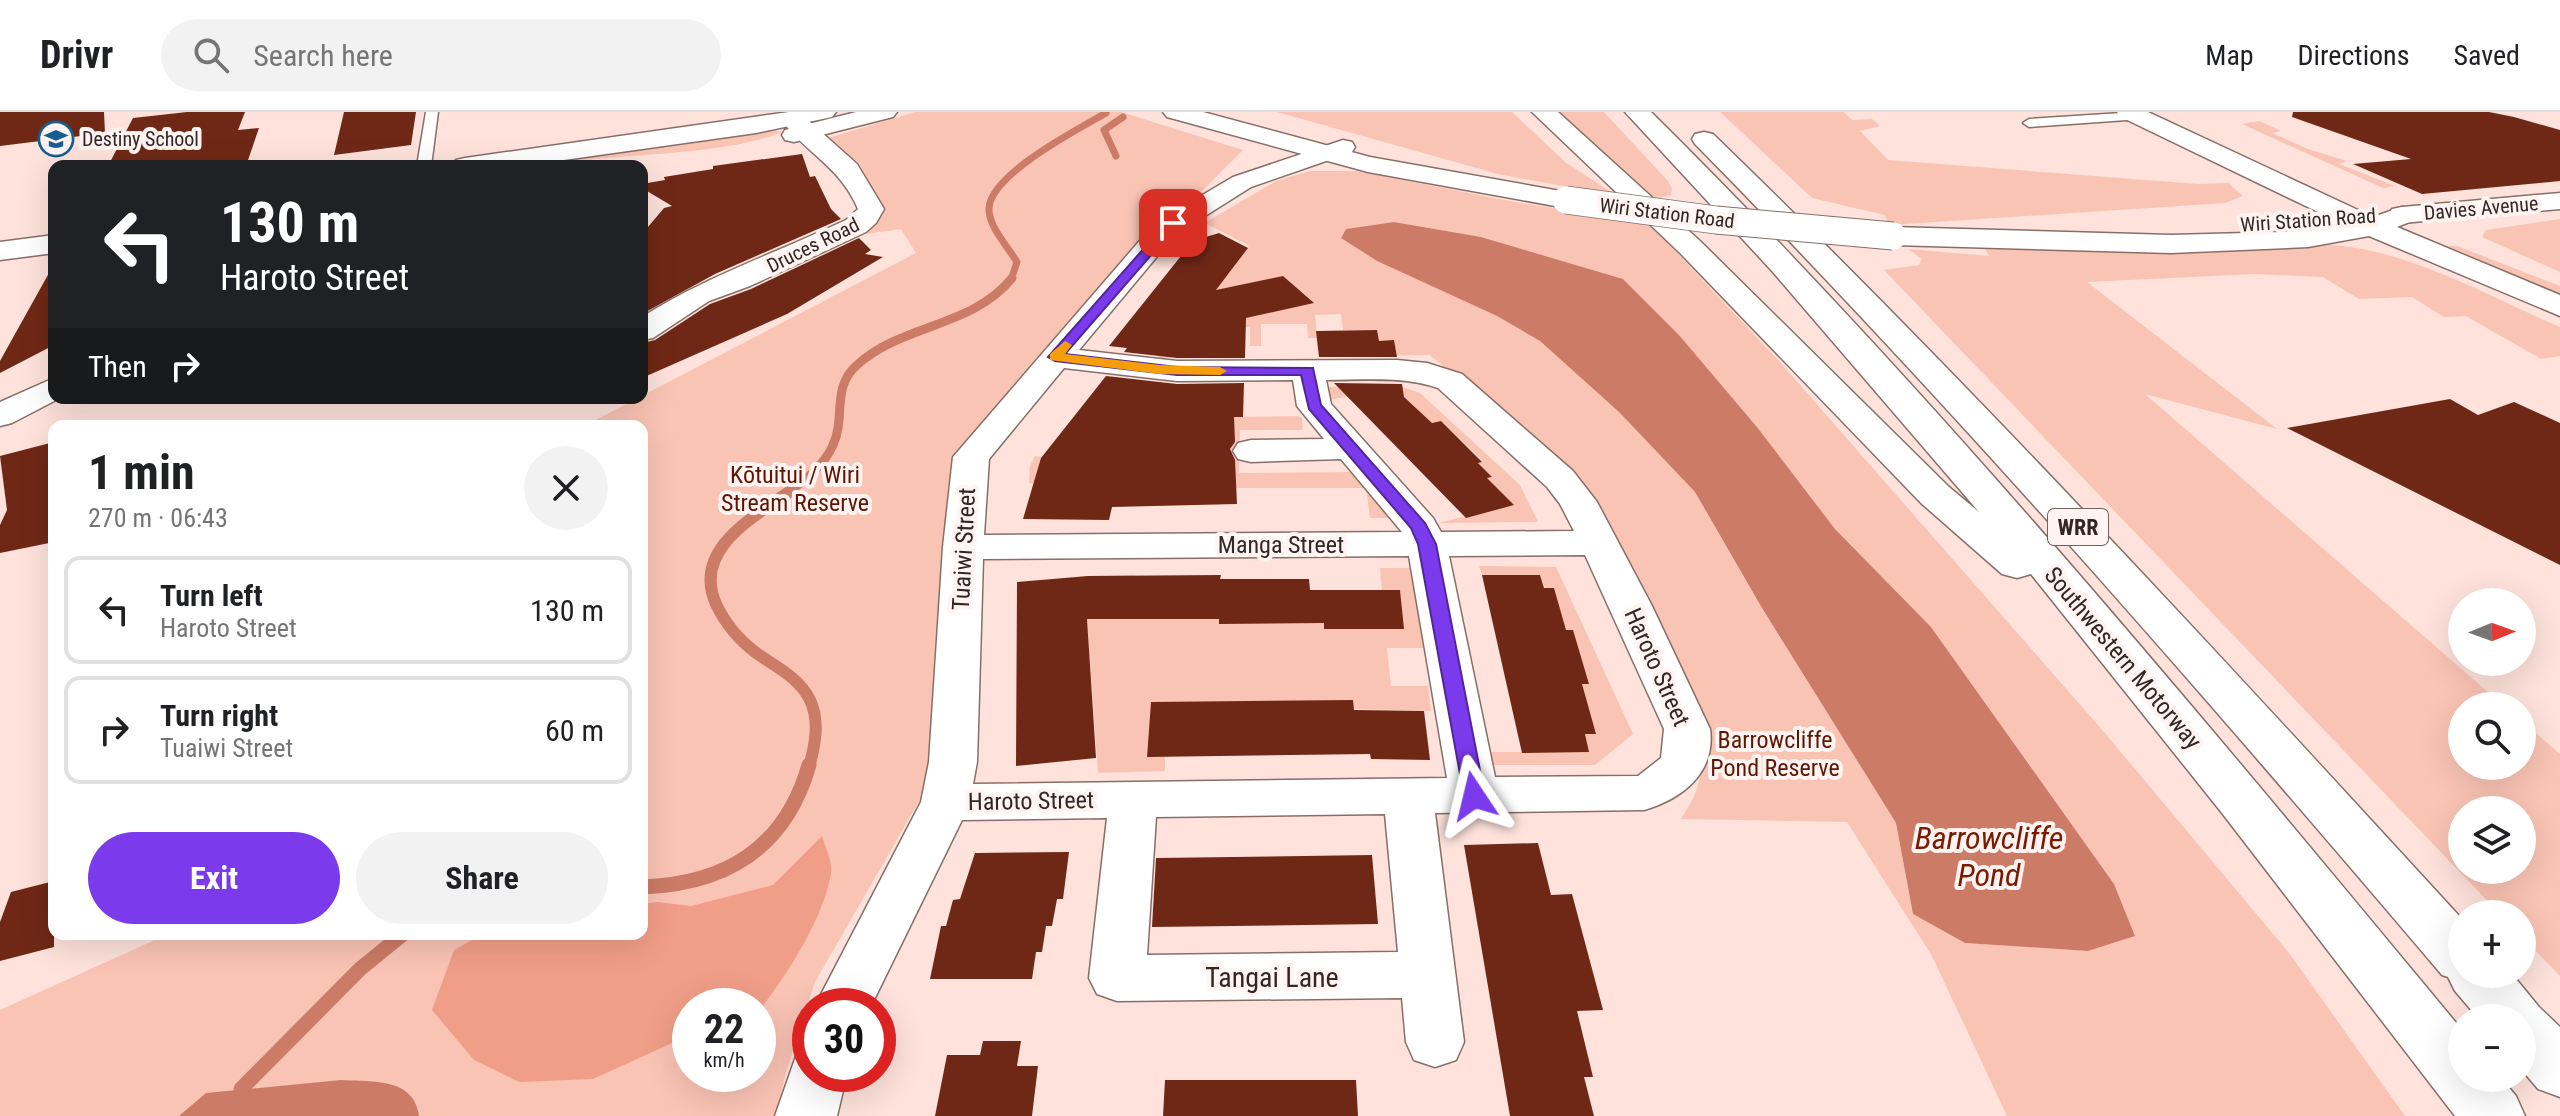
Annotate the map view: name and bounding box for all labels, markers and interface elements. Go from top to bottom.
search box [161,19,721,91]
text: Drivr [40,33,113,77]
icon: search [189,33,233,77]
text: Search here [253,38,393,73]
text: Map [2205,39,2254,72]
text: Directions [2298,39,2409,72]
text: Saved [2453,39,2520,72]
school or university icon: Destiny School [37,120,75,158]
place label: Destiny School [82,127,199,151]
pin [1139,189,1207,257]
text: 130 m [220,190,359,256]
street label: Davies Avenue [2423,191,2539,225]
icon: left [88,192,192,296]
street label: Wiri Station Road [1598,193,1736,233]
icon: arrive [1151,201,1195,245]
street label: Wiri Station Road [2239,203,2377,237]
street label: Druces Road [763,212,863,278]
text: Haroto Street [220,257,409,299]
icon: right [163,344,207,388]
text: Then [88,349,147,384]
text: 1 min [88,444,195,501]
button: close [524,446,608,530]
park label: Kōtuitui / Wiri Stream Reserve [721,461,869,517]
street label: Tuaiwi Street [947,487,981,611]
text: 270 m · 06:43 [88,503,228,533]
road number: WRR [2048,509,2108,545]
street label: Manga Street [1218,531,1344,559]
street label: Southwestern Motorway [2039,561,2207,755]
text: Turn left [160,578,263,613]
icon: left [92,588,136,632]
north arrow [2448,588,2536,676]
map controls [2448,588,2536,1092]
text: 130 m [530,593,604,628]
street label: Haroto Street [1619,604,1695,730]
text: Haroto Street [160,613,297,643]
button: search [2448,692,2536,780]
text: Turn right [160,698,278,733]
icon: right [92,708,136,752]
text: 60 m [545,713,604,748]
park label: Barrowcliffe Pond Reserve [1710,726,1840,782]
text: Tuaiwi Street [160,733,293,763]
position arrow [1432,754,1516,838]
street label: Haroto Street [968,786,1094,816]
button: layers [2448,796,2536,884]
water label: Barrowcliffe Pond [1915,819,2063,894]
button: Exit [88,832,340,924]
button: Share [356,832,608,924]
button: + [2448,900,2536,988]
street label: Tangai Lane [1205,961,1339,994]
speed limit sign: 30 [792,988,896,1092]
button: − [2448,1004,2536,1092]
text: 22 [704,1006,744,1053]
text: km/h [703,1048,745,1072]

